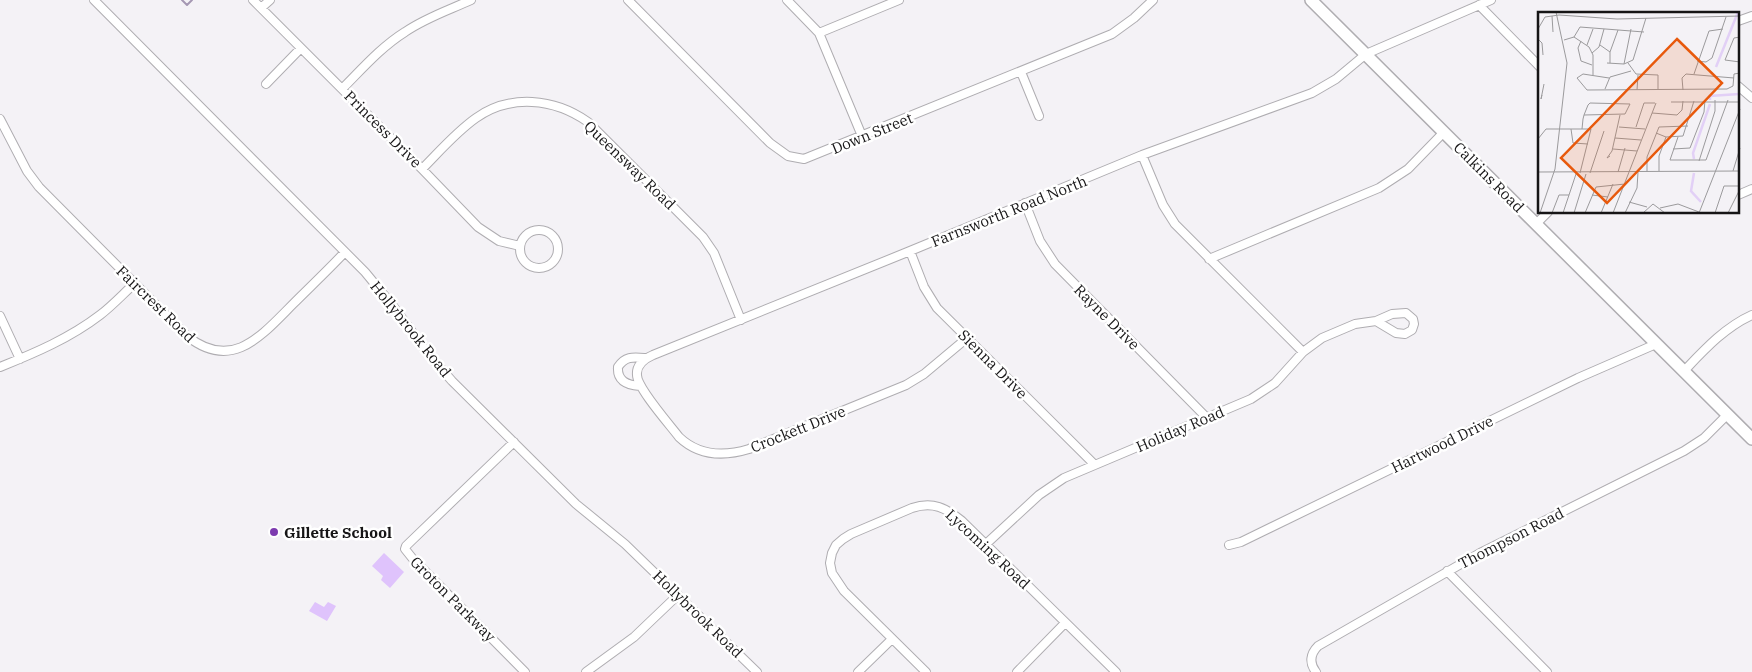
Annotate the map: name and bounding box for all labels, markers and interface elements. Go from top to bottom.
inset map [1538,12,1740,214]
street label: Princess Drive [340,86,426,172]
street label: Down Street [829,108,915,158]
street label: Queensway Road [580,117,680,213]
street label: Calkins Road [1450,138,1528,216]
street label: Farnsworth Road North [928,171,1090,251]
street label: Faircrest Road [113,262,199,346]
street label: Hollybrook Road [366,277,456,381]
street label: Rayne Drive [1070,280,1144,354]
street label: Sienna Drive [954,325,1032,403]
street label: Crockett Drive [748,401,848,457]
street label: Holiday Road [1133,402,1227,456]
street label: Hartwood Drive [1388,411,1496,477]
street label: Thompson Road [1455,503,1567,573]
street label: Lycoming Road [942,505,1034,593]
place label: Gillette School [284,523,392,542]
marker: Gillette School [268,526,280,538]
street label: Groton Parkway [406,552,500,646]
street label: Hollybrook Road [649,566,747,662]

